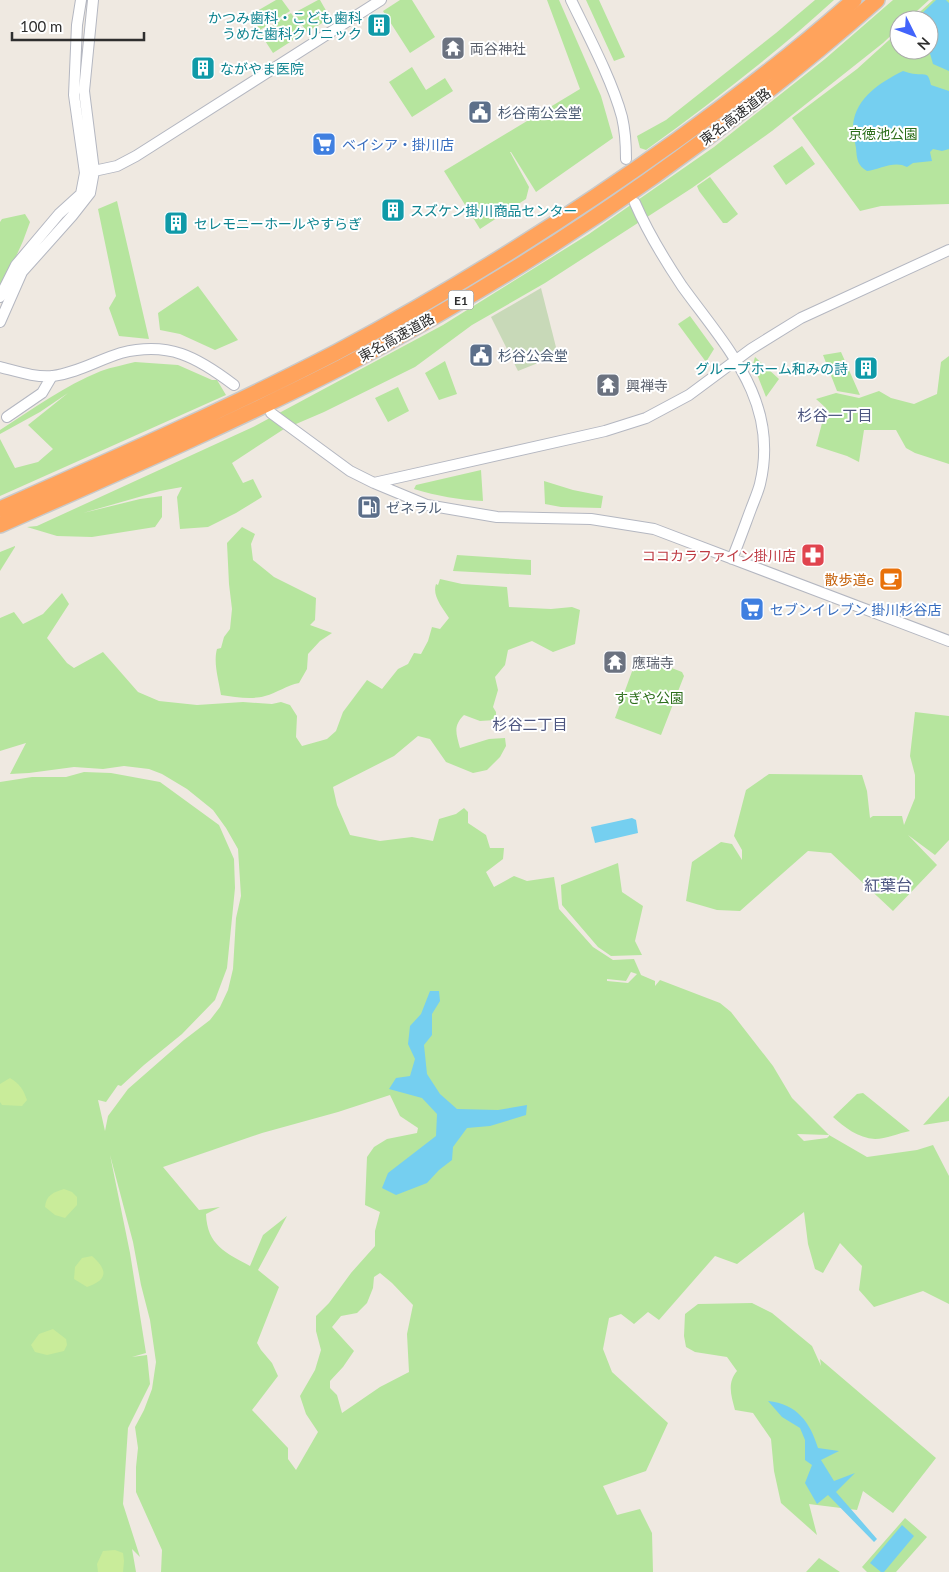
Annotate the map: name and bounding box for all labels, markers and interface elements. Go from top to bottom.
place label: かつみ歯科・こども歯科 うめた歯科クリニック [208,9,362,42]
scale bar [12,10,145,42]
north arrow [889,10,939,60]
building icon: かつみ歯科・こども歯科 うめた歯科クリニック [366,12,392,38]
text: 100 m [20,17,62,35]
text: N [914,34,934,54]
temple icon: 両谷神社 [440,35,466,61]
place label: 両谷神社 [470,40,526,57]
building icon: ながやま医院 [190,55,216,81]
place label: ながやま医院 [220,60,304,77]
street label: 東名高速道路 [696,84,774,148]
public building icon: 杉谷南公会堂 [467,99,493,125]
place label: 杉谷南公会堂 [498,104,582,121]
park label: 京徳池公園 [848,125,918,142]
supermarket icon: ベイシア・掛川店 [311,131,337,157]
place label: ベイシア・掛川店 [342,136,454,153]
building icon: スズケン掛川商品センター [380,197,406,223]
place label: スズケン掛川商品センター [410,202,578,219]
building icon: セレモニーホールやすらぎ [163,210,189,236]
place label: セレモニーホールやすらぎ [194,215,362,232]
road number: E1 [448,290,474,310]
street label: 東名高速道路 [355,309,437,365]
public building icon: 杉谷公会堂 [468,342,494,368]
place label: 杉谷公会堂 [498,347,568,364]
building icon: グループホーム和みの詩 [853,355,879,381]
place label: グループホーム和みの詩 [695,360,848,377]
temple icon: 興禅寺 [595,372,621,398]
place label: 興禅寺 [626,377,668,394]
district label: 杉谷一丁目 [797,406,873,424]
fuel station icon: ゼネラル [356,494,382,520]
place label: ゼネラル [386,499,442,516]
pharmacy icon: ココカラファイン掛川店 [800,542,826,568]
place label: ココカラファイン掛川店 [642,547,796,564]
cafe icon: 散歩道e [878,566,904,592]
place label: 散歩道e [825,571,874,588]
supermarket icon: セブンイレブン 掛川杉谷店 [739,596,765,622]
place label: セブンイレブン 掛川杉谷店 [770,601,942,618]
temple icon: 應瑞寺 [602,649,628,675]
place label: 應瑞寺 [632,654,674,671]
park label: すぎや公園 [614,689,684,706]
district label: 杉谷二丁目 [492,715,568,733]
district label: 紅葉台 [864,875,912,894]

